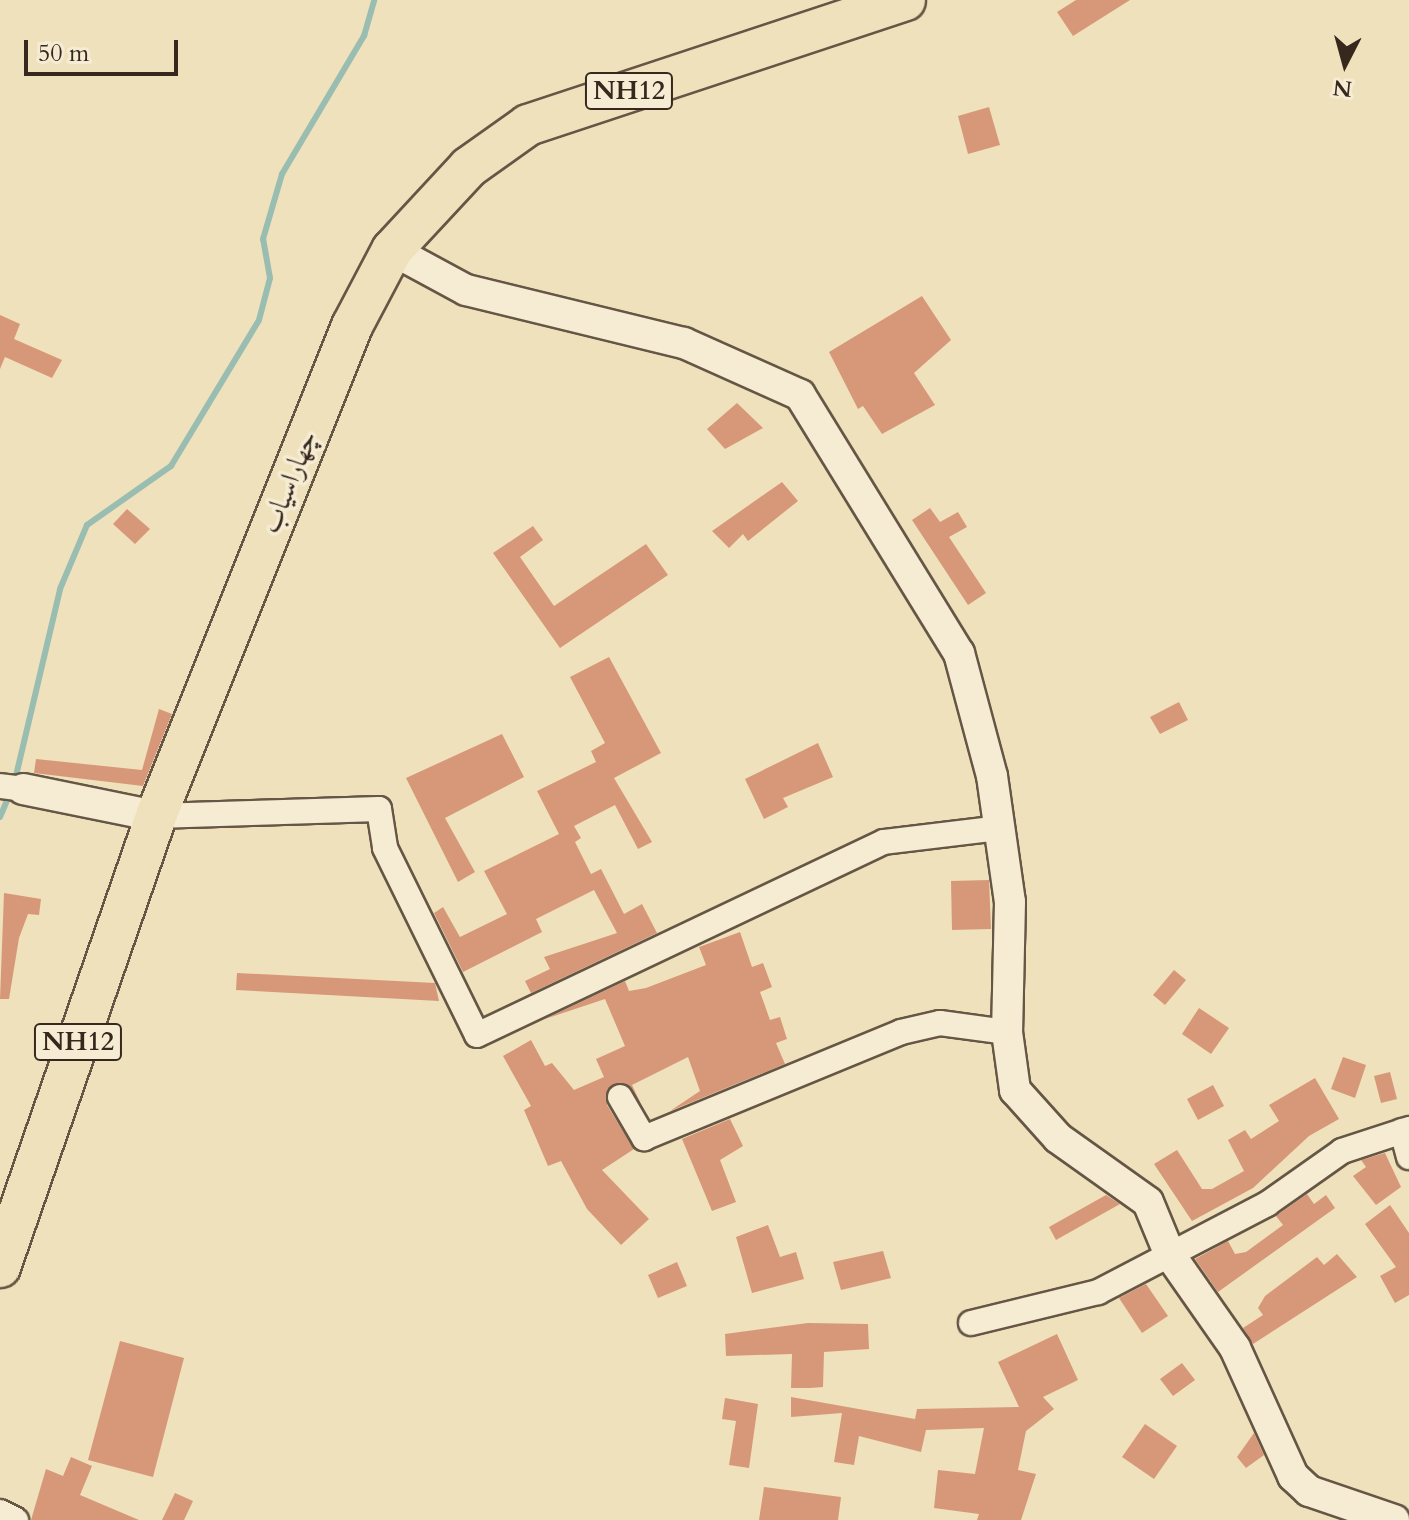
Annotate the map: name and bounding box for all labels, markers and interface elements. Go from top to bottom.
scale bar [28,24,182,74]
north arrow [1305,24,1385,104]
text: 50 m [38,37,89,70]
road number: NH12 [583,69,675,113]
text: N [1331,72,1354,104]
street label: چهاراسیاب [253,426,325,538]
road number: NH12 [32,1020,124,1064]

